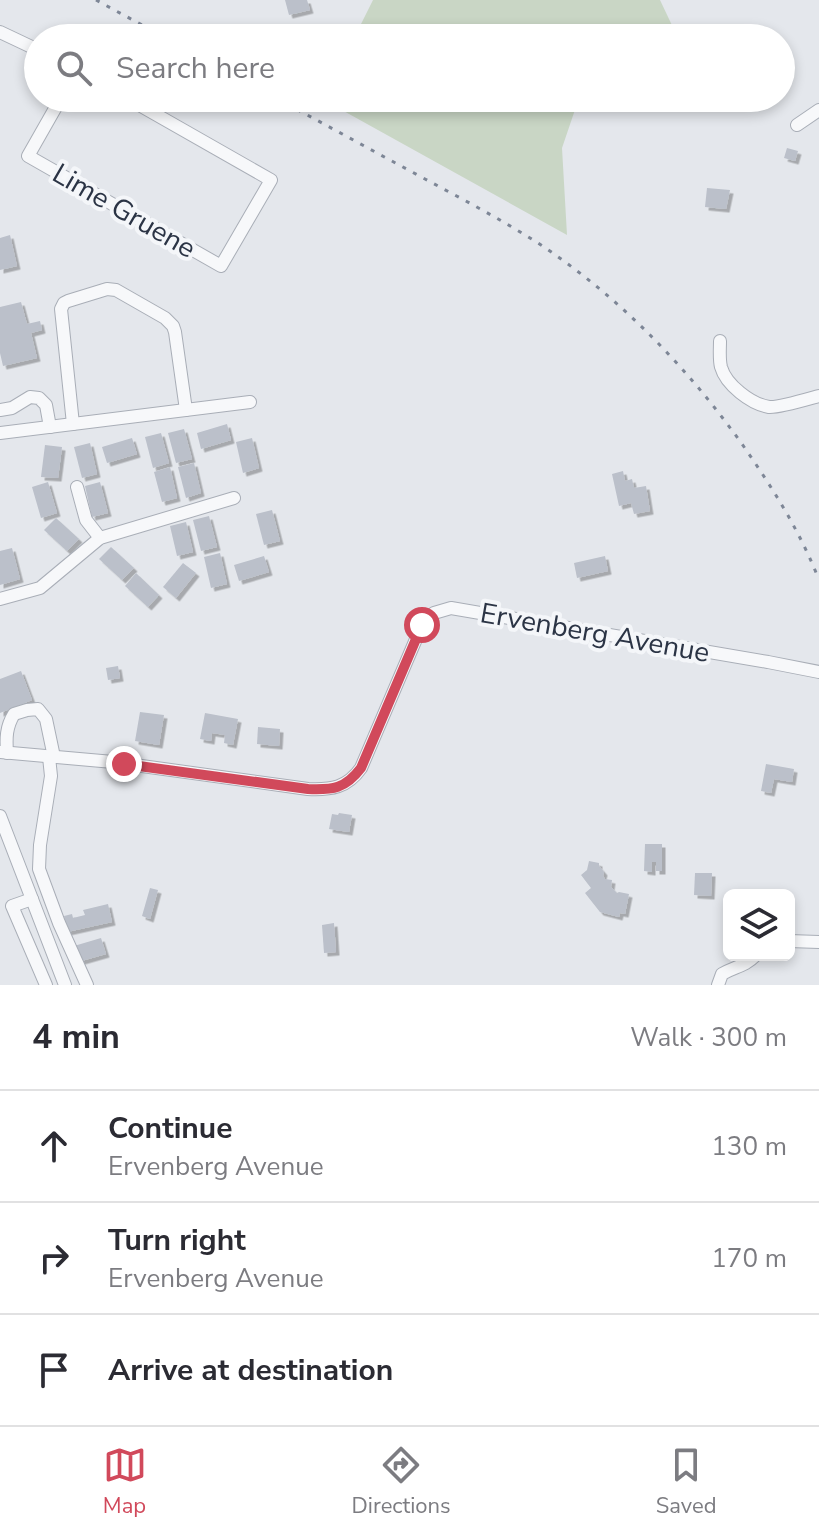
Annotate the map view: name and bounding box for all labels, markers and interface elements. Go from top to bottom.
search box [24,24,795,112]
icon: search [52,46,96,90]
text: Search here [116,48,275,89]
street label: Lime Gruene [45,155,203,267]
street label: Ervenberg Avenue [477,594,713,672]
route start [404,607,440,643]
route end [106,746,142,782]
map controls [723,889,795,961]
button: layers [723,889,795,961]
text: 4 min [32,1014,120,1060]
text: Walk · 300 m [630,1020,787,1055]
text: Continue [108,1108,233,1149]
icon: ahead [32,1124,76,1168]
text: 130 m [711,1129,787,1164]
text: Ervenberg Avenue [108,1149,324,1184]
text: Turn right [108,1220,246,1261]
icon: right [32,1236,76,1280]
text: 170 m [711,1241,787,1276]
text: Ervenberg Avenue [108,1261,324,1296]
icon: arrive [32,1348,76,1392]
text: Arrive at destination [108,1350,393,1391]
tab: Map [103,1443,147,1521]
tab: Directions [352,1443,451,1521]
tab: Saved [656,1443,716,1521]

